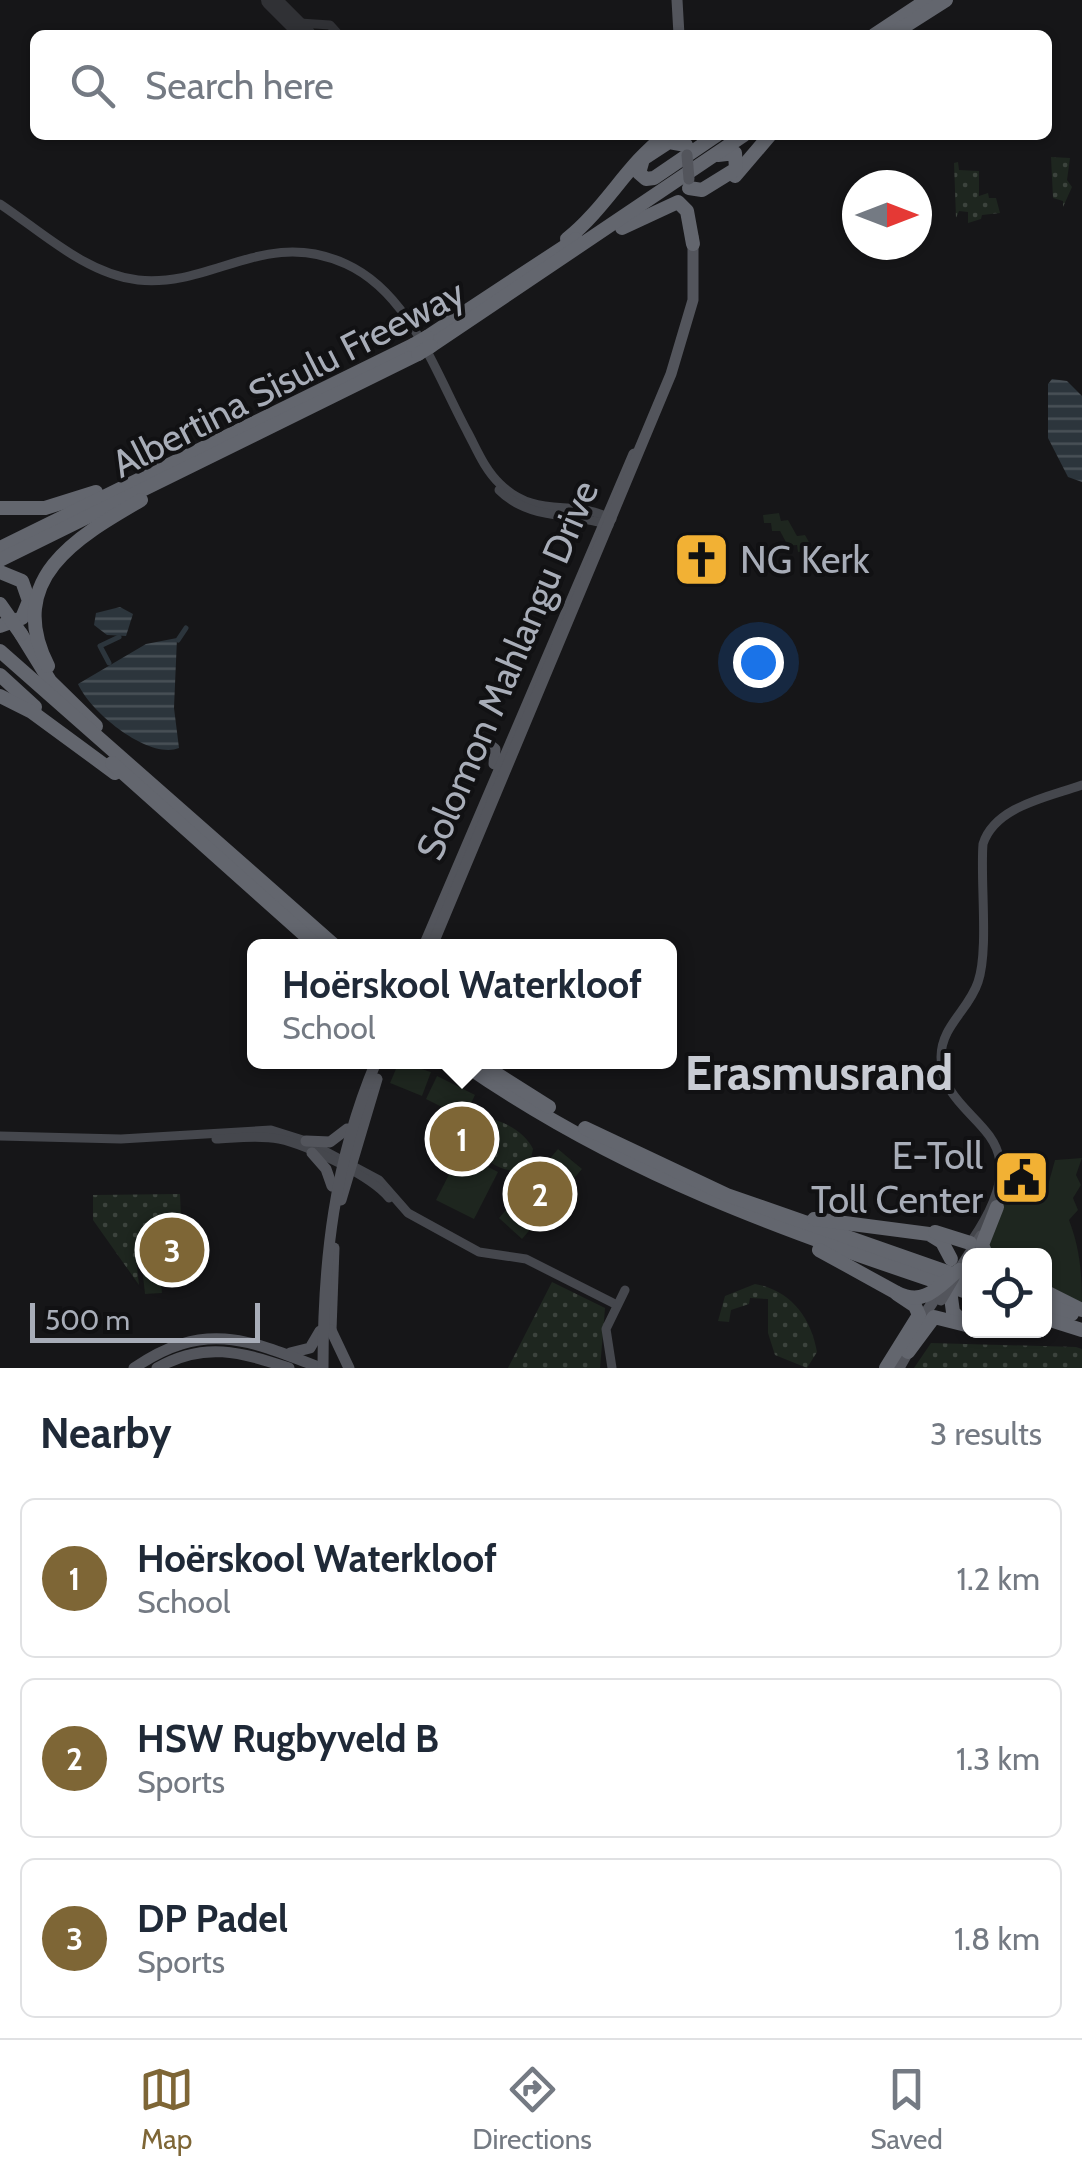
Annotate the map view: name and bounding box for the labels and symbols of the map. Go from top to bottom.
north arrow [842,170,932,260]
street label: Albertina Sisulu Freeway [104,269,472,487]
street label: Solomon Mahlangu Drive [406,473,608,867]
church icon: NG Kerk [671,529,731,589]
place label: NG Kerk [740,536,870,583]
your location [733,637,784,688]
district label: Erasmusrand [685,1044,953,1102]
pin: 1 [430,1102,494,1176]
place label: E-Toll Toll Center [811,1132,983,1223]
public building icon: E-Toll Toll Center [992,1147,1052,1207]
pin: 2 [508,1156,572,1232]
pin: 3 [140,1212,204,1288]
scale bar [30,1298,260,1342]

